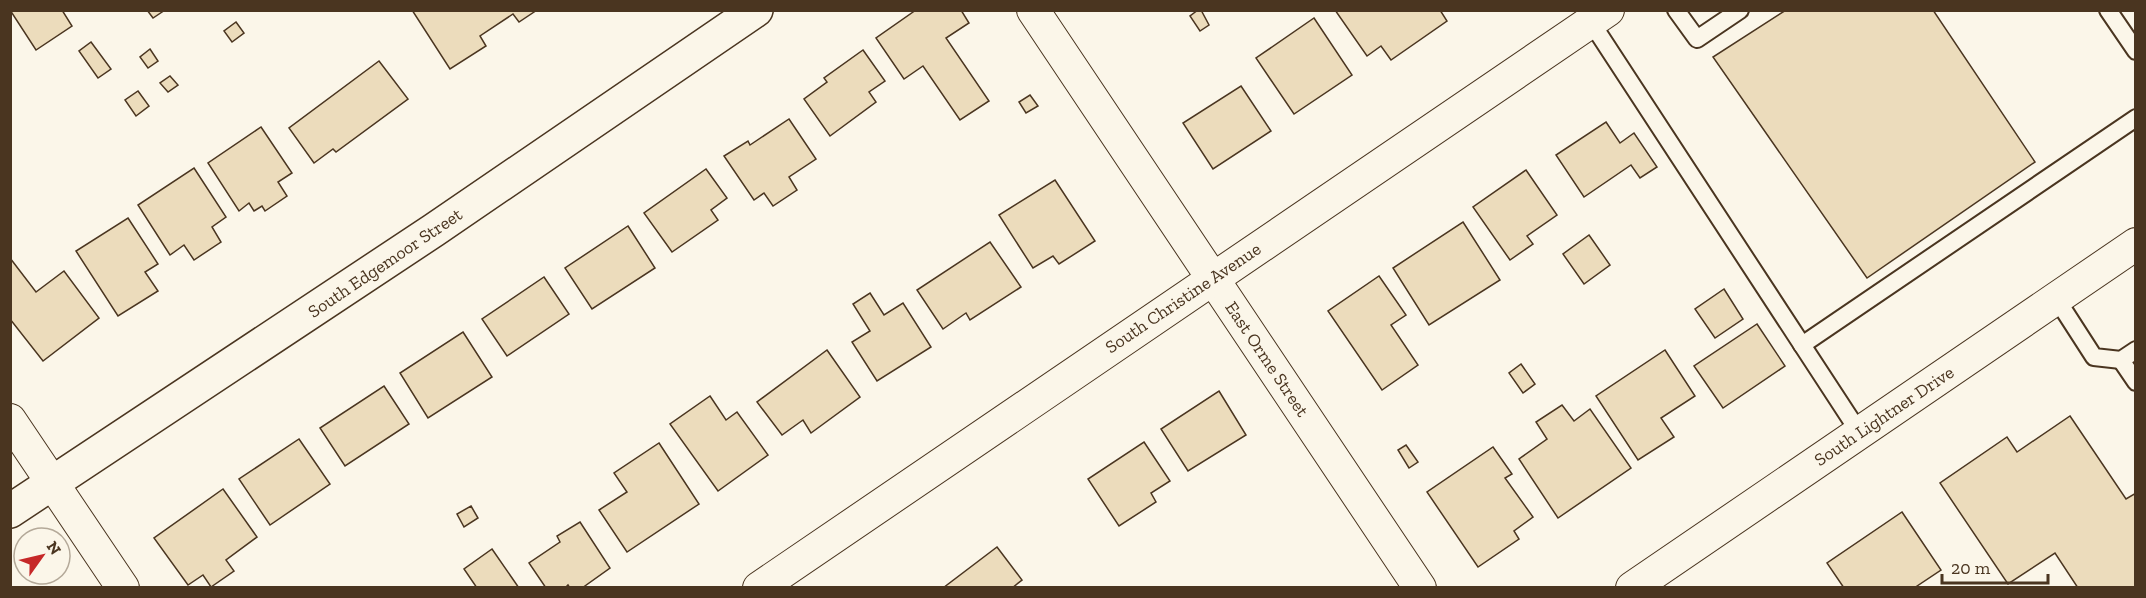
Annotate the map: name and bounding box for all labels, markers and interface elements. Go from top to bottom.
street label: South Edgemoor Street [304,203,467,323]
street label: South Christine Avenue [1101,238,1265,358]
street label: East Orme Street [1220,297,1314,421]
street label: South Lightner Drive [1810,361,1958,471]
north arrow [12,526,72,586]
text: N [43,538,65,558]
scale bar [1942,547,2048,585]
text: 20 m [1951,557,1991,579]

